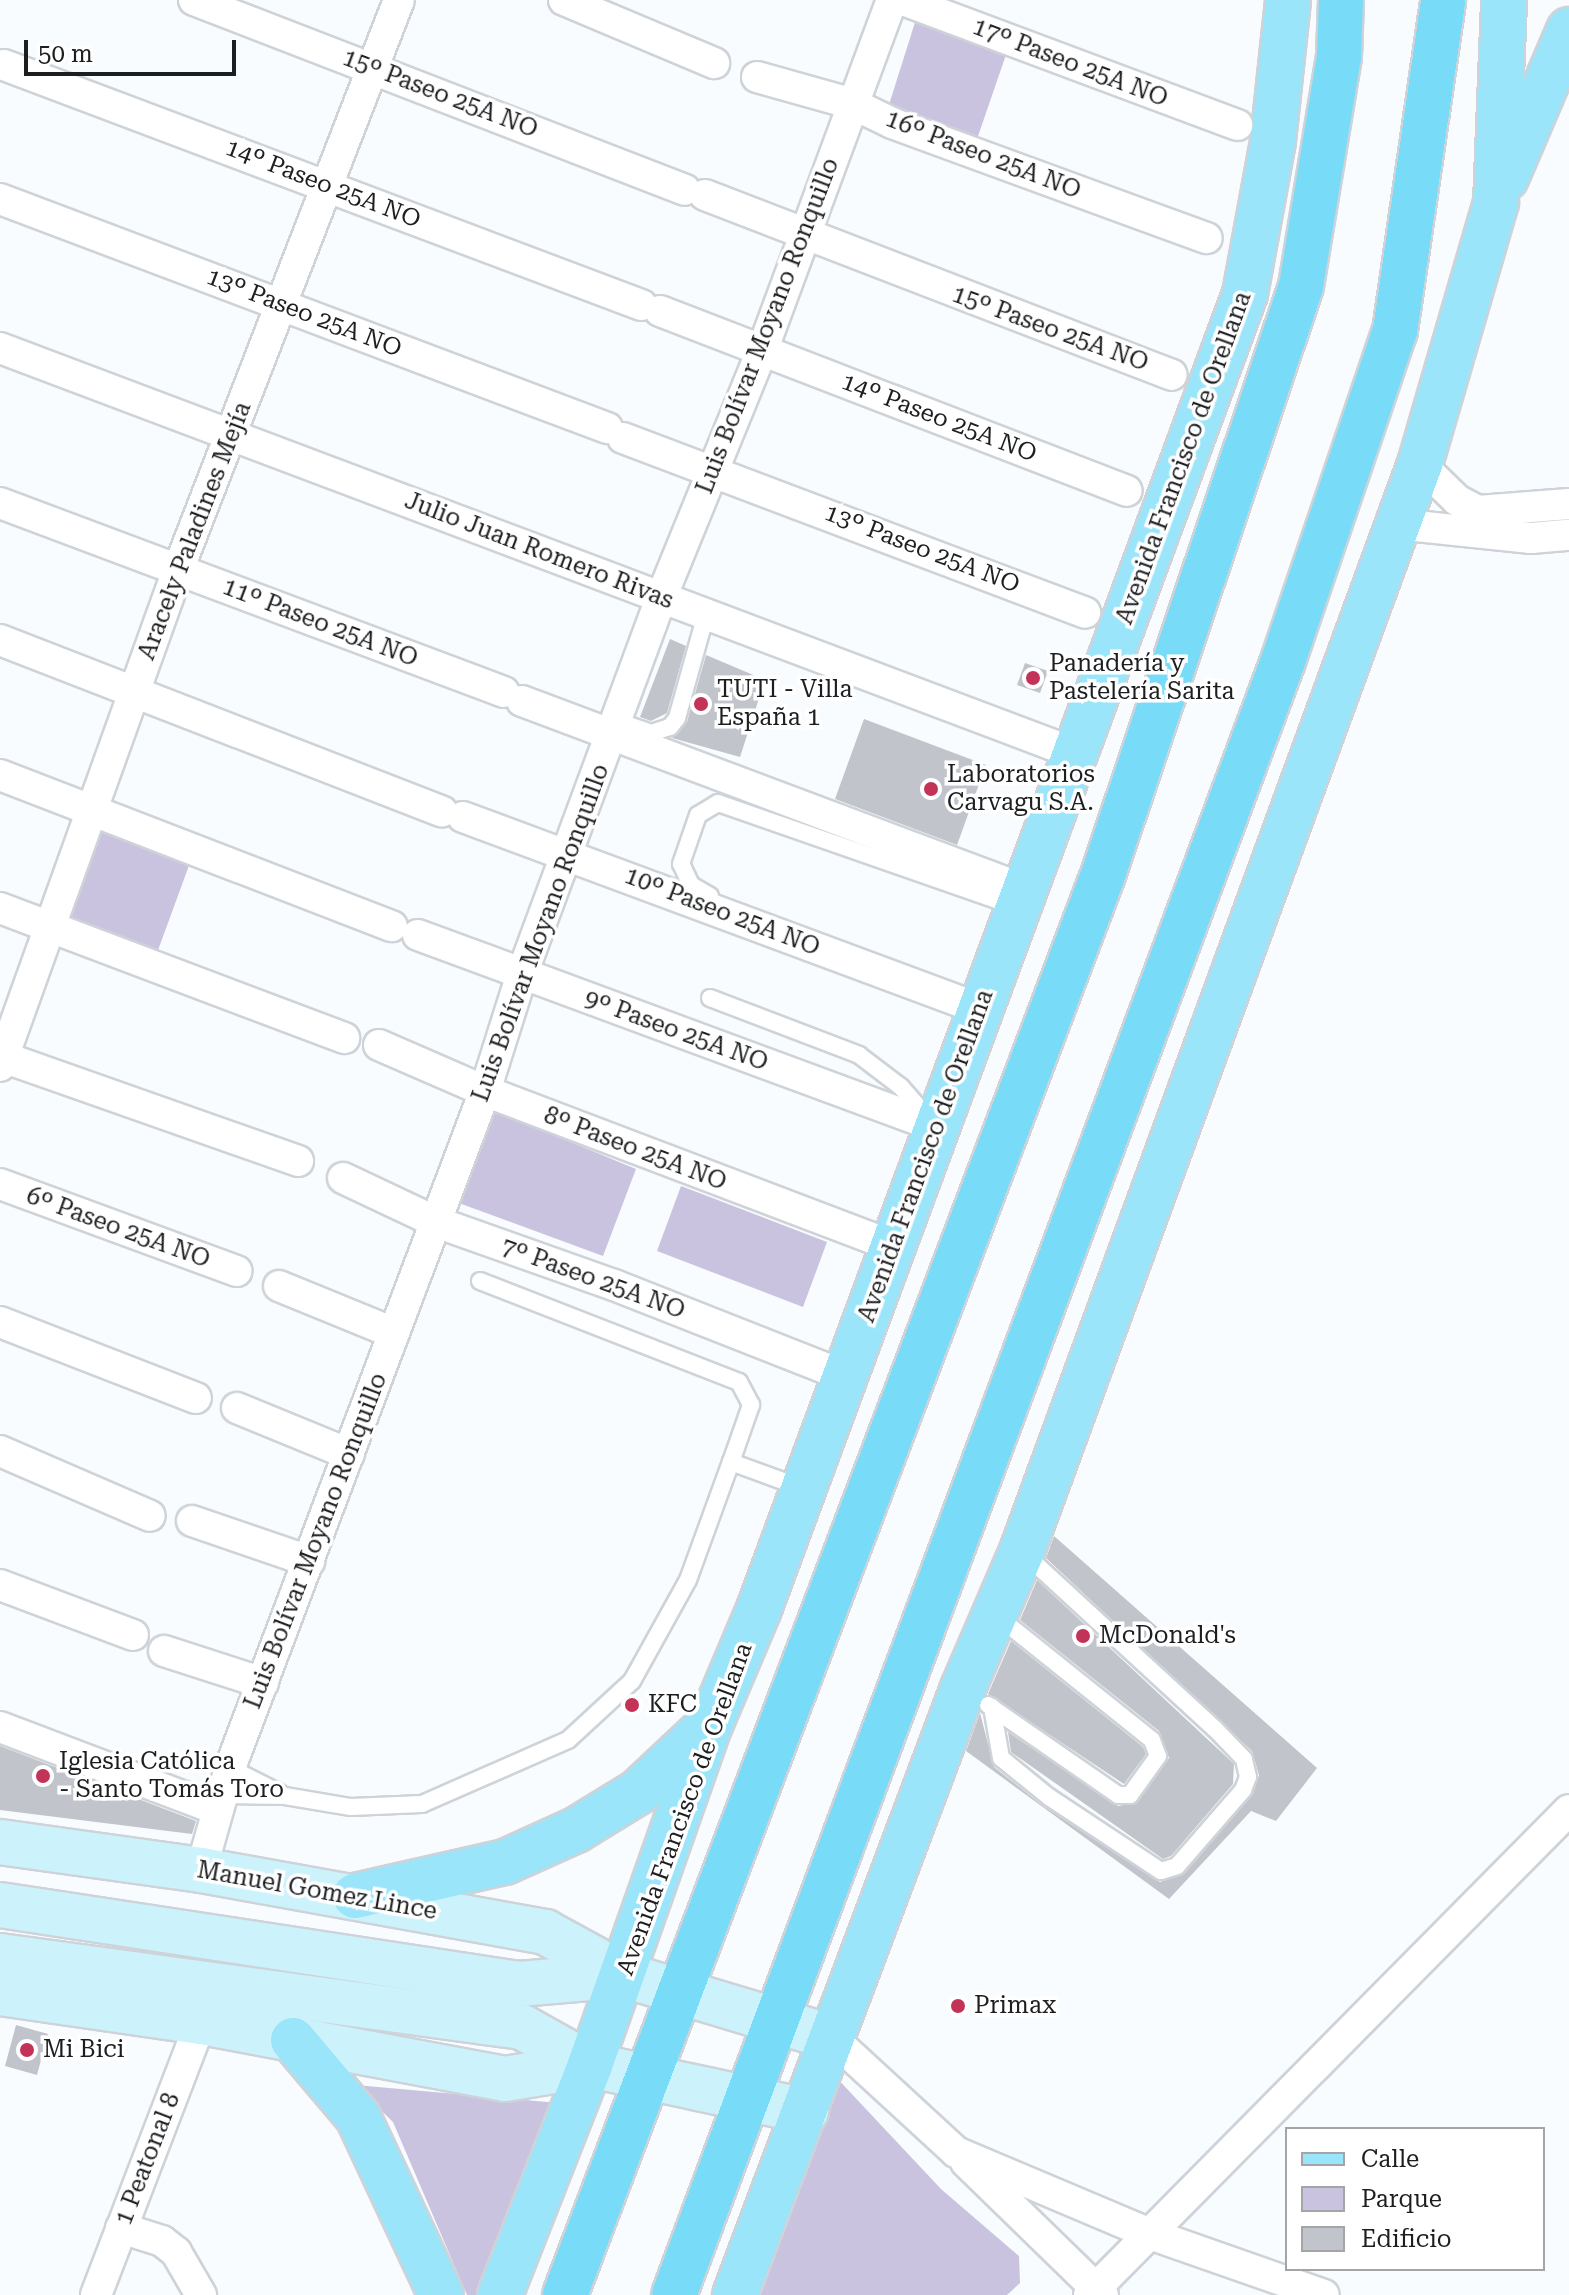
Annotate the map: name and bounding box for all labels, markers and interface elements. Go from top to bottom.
street label: 17º Paseo 25A NO [968,13,1172,113]
scale bar [28,24,240,74]
text: 50 m [38,40,93,68]
street label: 15º Paseo 25A NO [338,44,542,144]
street label: 16º Paseo 25A NO [881,105,1085,205]
street label: 14º Paseo 25A NO [221,134,425,234]
street label: Luis Bolívar Moyano Ronquillo [691,154,845,498]
street label: 13º Paseo 25A NO [202,263,406,363]
street label: 15º Paseo 25A NO [948,280,1152,378]
street label: Avenida Francisco de Orellana [1110,288,1258,628]
street label: 14º Paseo 25A NO [837,368,1041,468]
street label: Aracely Paladines Mejía [132,398,258,664]
street label: Julio Juan Romero Rivas [401,486,677,616]
street label: 13º Paseo 25A NO [820,499,1024,599]
street label: 11º Paseo 25A NO [218,573,422,673]
place label: Panadería y Pastelería Sarita [1049,650,1234,706]
marker: Panadería y Pastelería Sarita [1024,669,1042,687]
place label: TUTI - Villa España 1 [717,676,852,732]
marker: TUTI - Villa España 1 [692,695,710,713]
street label: Luis Bolívar Moyano Ronquillo [466,760,616,1106]
place label: Laboratorios Carvagu S.A. [947,761,1095,817]
marker: Laboratorios Carvagu S.A. [922,780,940,798]
street label: 10º Paseo 25A NO [620,862,824,962]
street label: 9º Paseo 25A NO [580,984,772,1078]
street label: Avenida Francisco de Orellana [852,986,1000,1326]
street label: 8º Paseo 25A NO [540,1101,730,1197]
street label: 6º Paseo 25A NO [22,1181,214,1275]
street label: 7º Paseo 25A NO [497,1232,689,1326]
street label: Luis Bolívar Moyano Ronquillo [239,1369,393,1713]
place label: McDonald's [1099,1622,1236,1650]
marker: McDonald's [1074,1627,1092,1645]
street label: Avenida Francisco de Orellana [611,1639,759,1979]
place label: KFC [648,1691,697,1719]
marker: KFC [623,1696,641,1714]
place label: Iglesia Católica - Santo Tomás Toro [59,1748,284,1804]
marker: Iglesia Católica - Santo Tomás Toro [34,1767,52,1785]
street label: Manuel Gomez Lince [195,1856,439,1926]
place label: Primax [974,1992,1056,2020]
marker: Primax [949,1997,967,2015]
place label: Mi Bici [43,2036,124,2064]
marker: Mi Bici [18,2041,36,2059]
street label: 1 Peatonal 8 [110,2089,186,2229]
legend [1285,2127,1545,2271]
text: Calle [1361,2145,1419,2173]
text: Parque [1361,2185,1442,2213]
text: Edificio [1361,2225,1452,2253]

